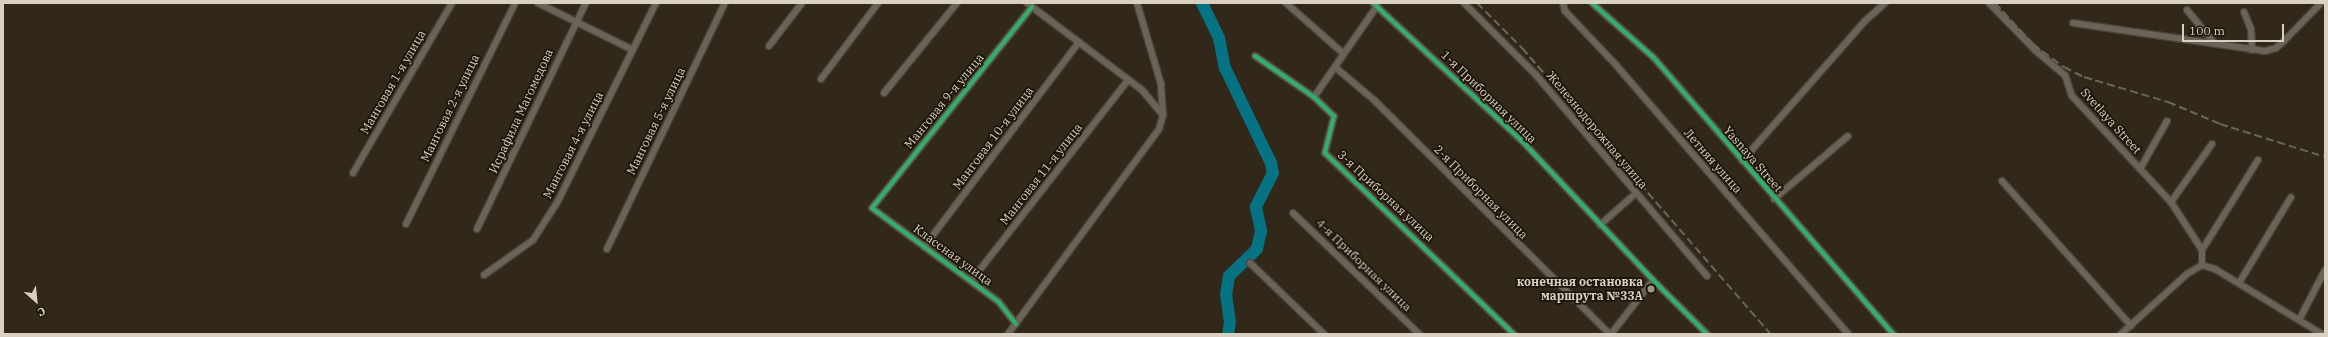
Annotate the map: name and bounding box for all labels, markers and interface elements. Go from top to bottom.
scale bar [2184,16,2286,42]
text: 100 m [2189,23,2225,38]
street label: Манговая 1-я улица [357,27,429,137]
street label: Исрафила Магомедова [486,46,556,176]
street label: 1-я Приборная улица [1438,48,1540,146]
street label: Манговая 9-я улица [901,51,987,151]
street label: Манговая 2-я улица [418,52,482,164]
street label: Манговая 5-я улица [624,65,688,177]
street label: Железнодорожная улица [1543,68,1651,192]
street label: Манговая 10-я улица [950,84,1036,192]
street label: Svetlaya Street [2078,85,2144,157]
street label: Манговая 4-я улица [540,89,606,201]
street label: Манговая 11-я улица [997,120,1085,228]
street label: Yasnaya Street [1720,123,1786,195]
street label: Летняя улица [1681,126,1745,196]
street label: 2-я Приборная улица [1431,142,1531,242]
street label: 3-я Приборная улица [1335,147,1437,245]
street label: 4-я Приборная улица [1313,216,1415,314]
street label: Классная улица [911,221,995,289]
place label: конечная остановка маршрута №33А [1517,275,1643,303]
north arrow [16,281,56,321]
marker: конечная остановка маршрута №33А [1646,284,1656,294]
text: С [35,304,48,320]

